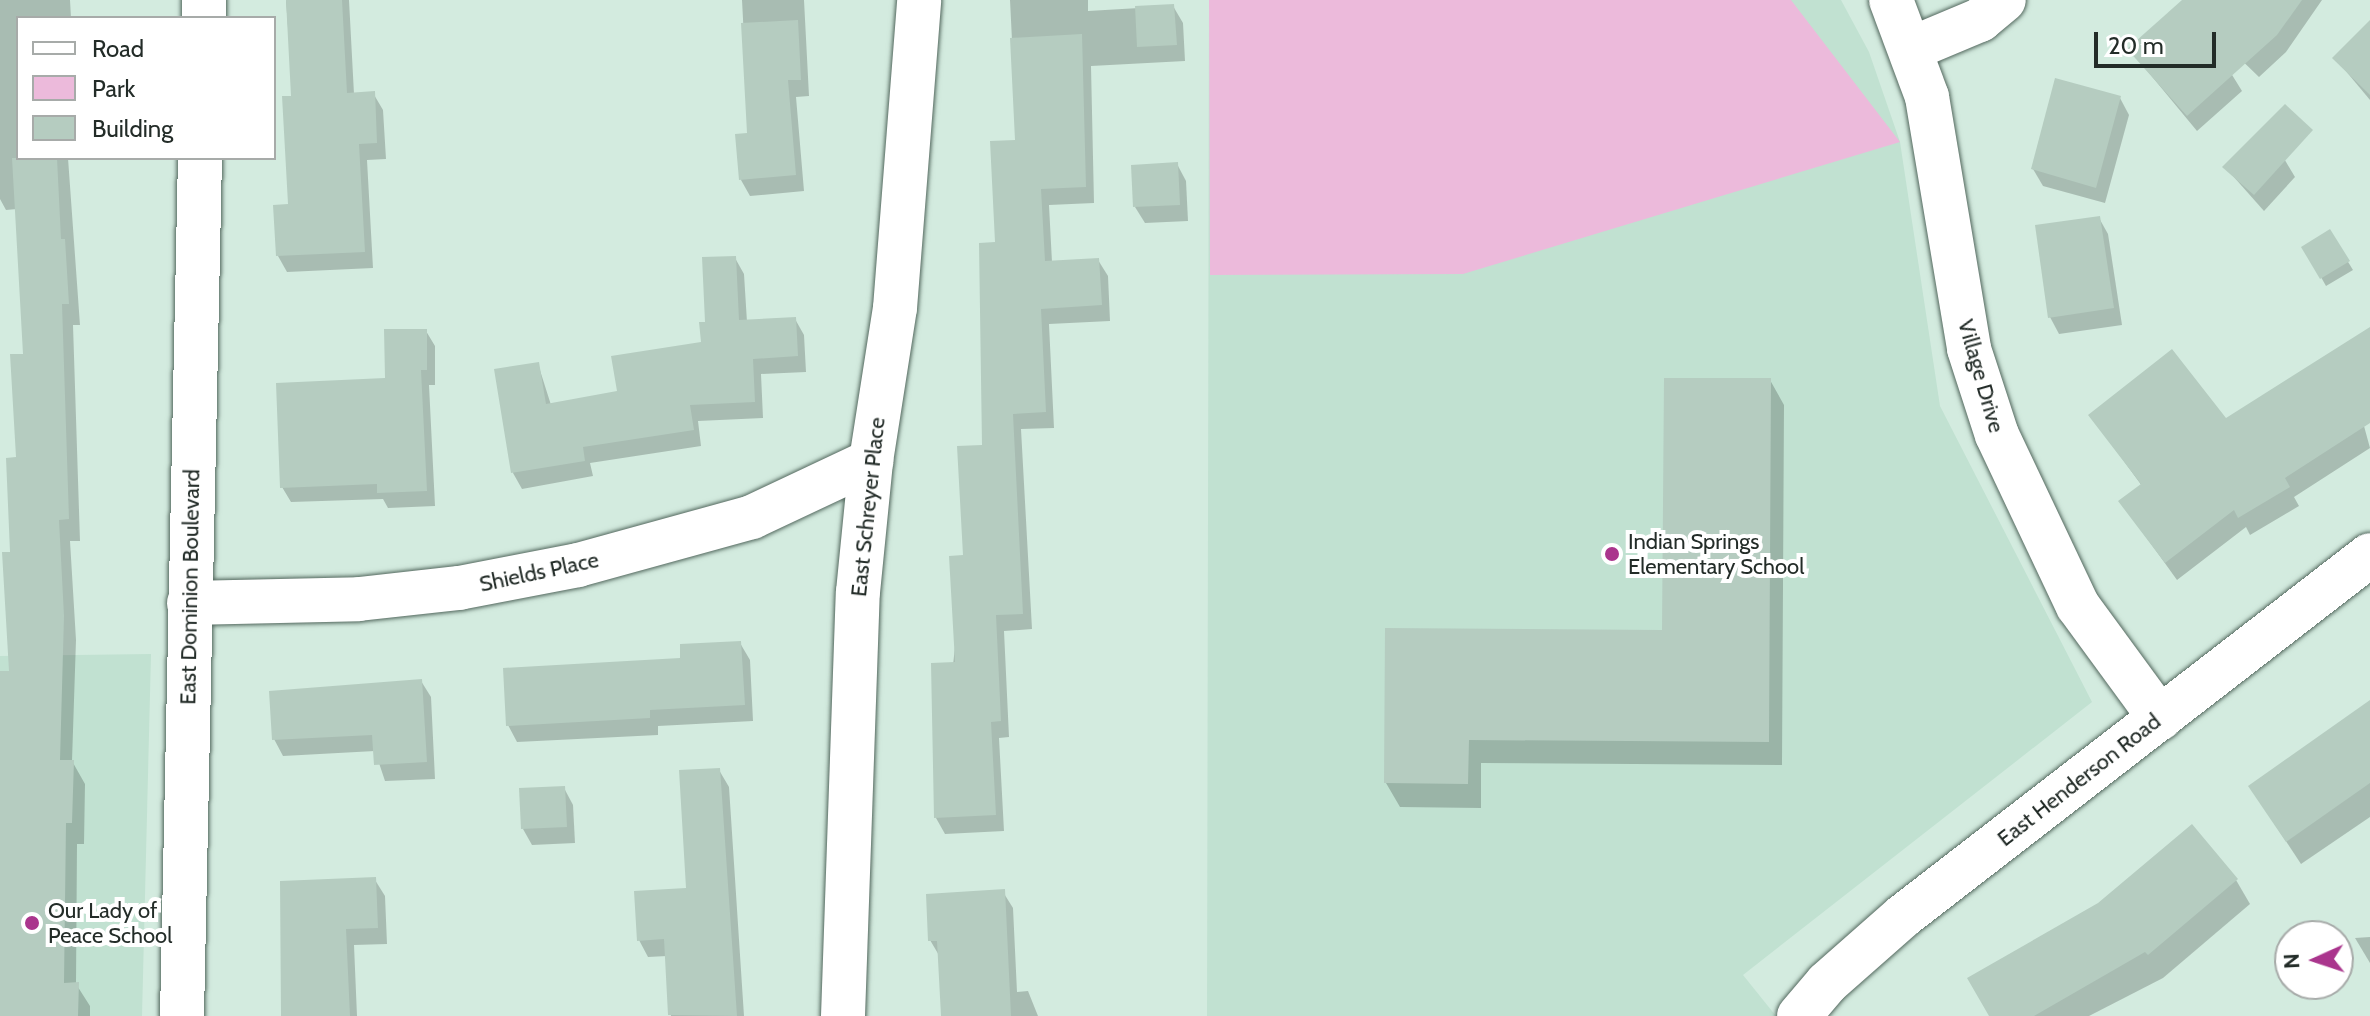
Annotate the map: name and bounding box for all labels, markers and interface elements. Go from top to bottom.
legend [16,16,276,160]
scale bar [2098,16,2220,66]
text: 20 m [2108,31,2164,60]
text: Road [92,34,144,63]
text: Park [92,74,135,103]
text: Building [92,114,173,143]
street label: Village Drive [1952,316,2010,436]
street label: East Schreyer Place [845,416,891,598]
street label: East Dominion Boulevard [175,469,205,705]
place label: Indian Springs Elementary School [1628,528,1804,580]
marker: Indian Springs Elementary School [1603,545,1621,563]
street label: Shields Place [477,546,601,598]
street label: East Henderson Road [1992,708,2166,852]
place label: Our Lady of Peace School [48,897,172,948]
marker: Our Lady of Peace School [23,914,41,932]
north arrow [2274,920,2354,1000]
text: N [2278,953,2305,970]

